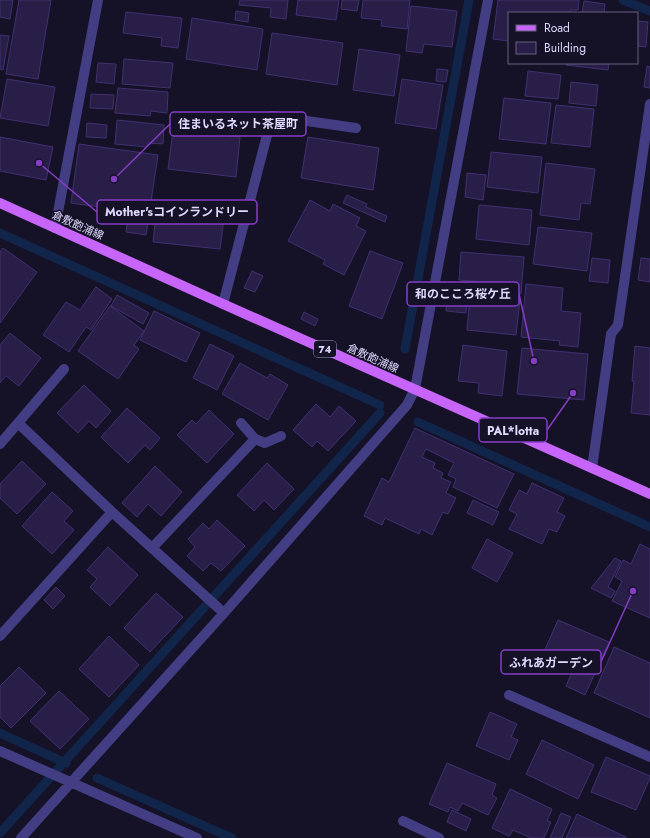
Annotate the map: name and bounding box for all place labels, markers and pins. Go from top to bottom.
callout: 住まいるネット茶屋町 [170,112,306,136]
callout: Mother'sコインランドリー [97,200,257,224]
callout: 和のこころ桜ケ丘 [407,282,519,306]
callout: PAL*lotta [479,418,547,442]
callout: ふれあガーデン [501,650,601,674]

